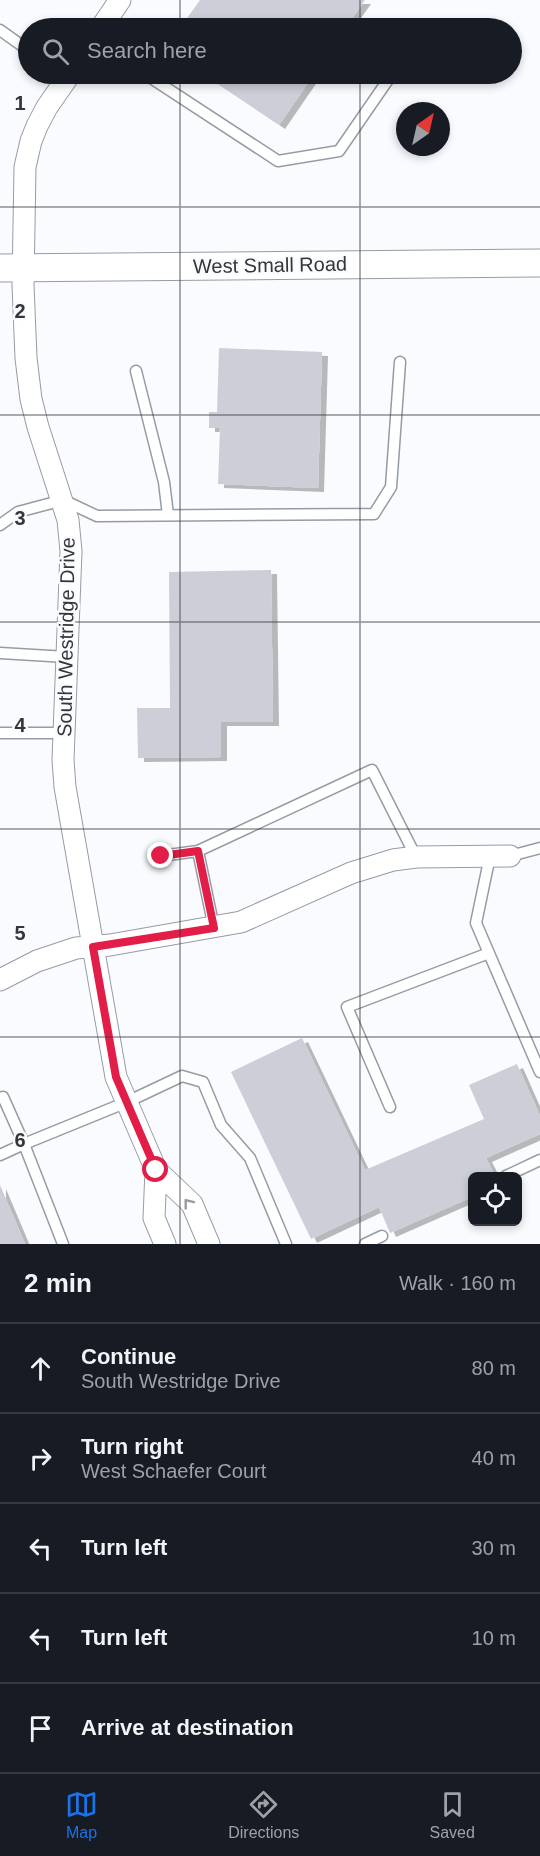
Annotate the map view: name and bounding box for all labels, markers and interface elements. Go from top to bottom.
search box [18,18,522,84]
icon: search [39,35,72,68]
text: Search here [87,38,207,63]
text: 1 [14,92,26,114]
north arrow [396,102,450,156]
street label: West Small Road [193,253,347,277]
text: 2 [14,300,26,322]
text: 3 [14,507,26,529]
street label: South Westridge Drive [53,537,79,737]
text: 4 [14,714,26,736]
route end [147,842,173,868]
text: 5 [14,922,26,944]
text: 6 [14,1129,26,1151]
route start [142,1156,168,1182]
map controls [468,1172,522,1226]
button: locate [468,1172,522,1226]
one-way arrow [184,1199,195,1210]
text: 2 min [24,1268,92,1298]
text: Walk · 160 m [399,1272,516,1294]
text: Continue [81,1344,176,1369]
icon: ahead [24,1352,57,1385]
text: 80 m [472,1357,516,1379]
text: South Westridge Drive [81,1370,281,1392]
text: Turn right [81,1434,183,1459]
icon: right [24,1442,57,1475]
text: 40 m [472,1447,516,1469]
text: West Schaefer Court [81,1460,266,1482]
icon: left [24,1532,57,1565]
text: Turn left [81,1535,167,1560]
text: 30 m [472,1537,516,1559]
icon: left [24,1622,57,1655]
text: Turn left [81,1625,167,1650]
text: 10 m [472,1627,516,1649]
icon: arrive [24,1712,57,1745]
text: Arrive at destination [81,1715,294,1740]
tab: Map [65,1788,98,1842]
tab: Directions [228,1788,299,1842]
tab: Saved [430,1788,475,1842]

